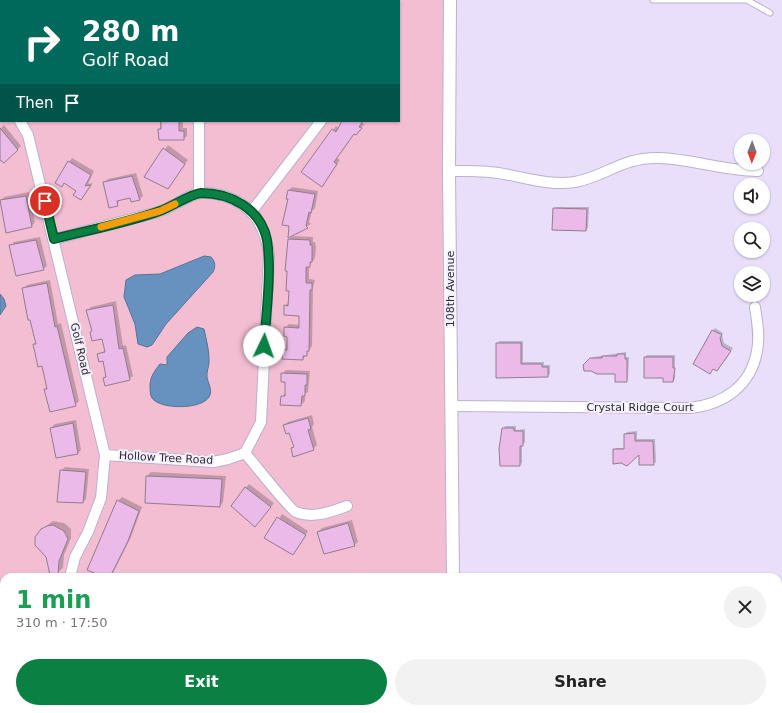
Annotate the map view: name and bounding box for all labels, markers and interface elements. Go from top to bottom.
text: 280 m [82,15,179,48]
icon: right [16,16,68,68]
text: Golf Road [82,49,169,70]
icon: arrive [61,92,83,114]
text: Then [16,94,53,112]
north arrow [734,134,770,170]
map controls [734,134,770,302]
button: sound [734,178,770,214]
pin [28,184,62,218]
icon: arrive [34,190,56,212]
button: search [734,222,770,258]
street label: 108th Avenue [444,250,457,327]
button: layers [734,266,770,302]
street label: Golf Road [68,322,92,376]
position arrow [243,325,285,367]
street label: Crystal Ridge Court [586,401,694,414]
street label: Hollow Tree Road [119,449,213,467]
text: 1 min [16,586,91,614]
button: close [724,586,766,628]
text: 310 m · 17:50 [16,615,107,630]
button: Exit [16,659,387,705]
button: Share [395,659,766,705]

